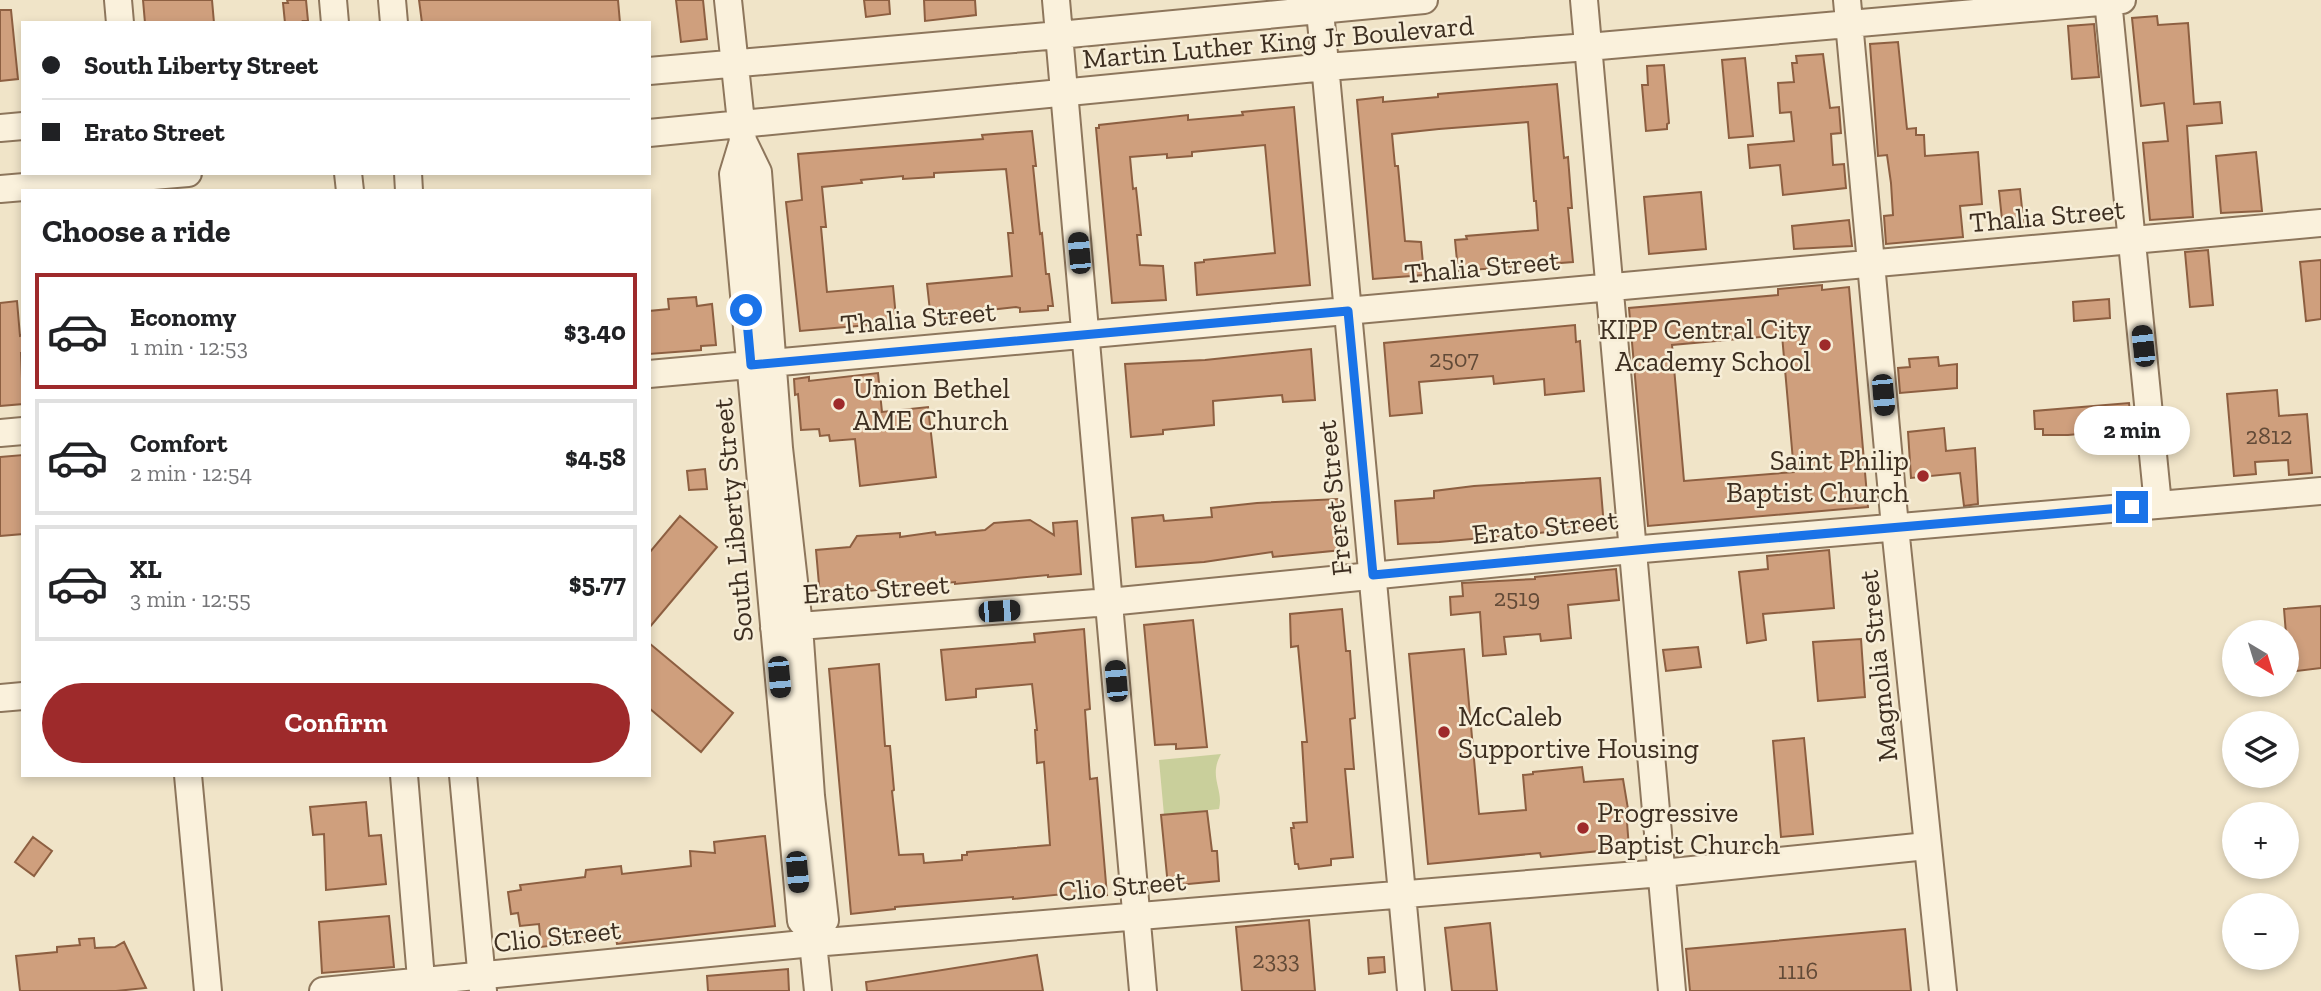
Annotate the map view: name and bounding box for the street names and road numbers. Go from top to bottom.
street label: Martin Luther King Jr Boulevard [1081,8,1475,76]
street label: Thalia Street [1968,193,2127,239]
street label: Thalia Street [1403,244,1562,290]
street label: Thalia Street [839,295,998,341]
street label: South Liberty Street [706,396,760,643]
street label: Freret Street [1309,418,1359,577]
street label: Erato Street [1470,503,1620,551]
street label: Erato Street [802,567,951,611]
street label: Magnolia Street [1851,568,1904,764]
street label: Clio Street [1057,864,1188,908]
street label: Clio Street [492,913,623,959]

